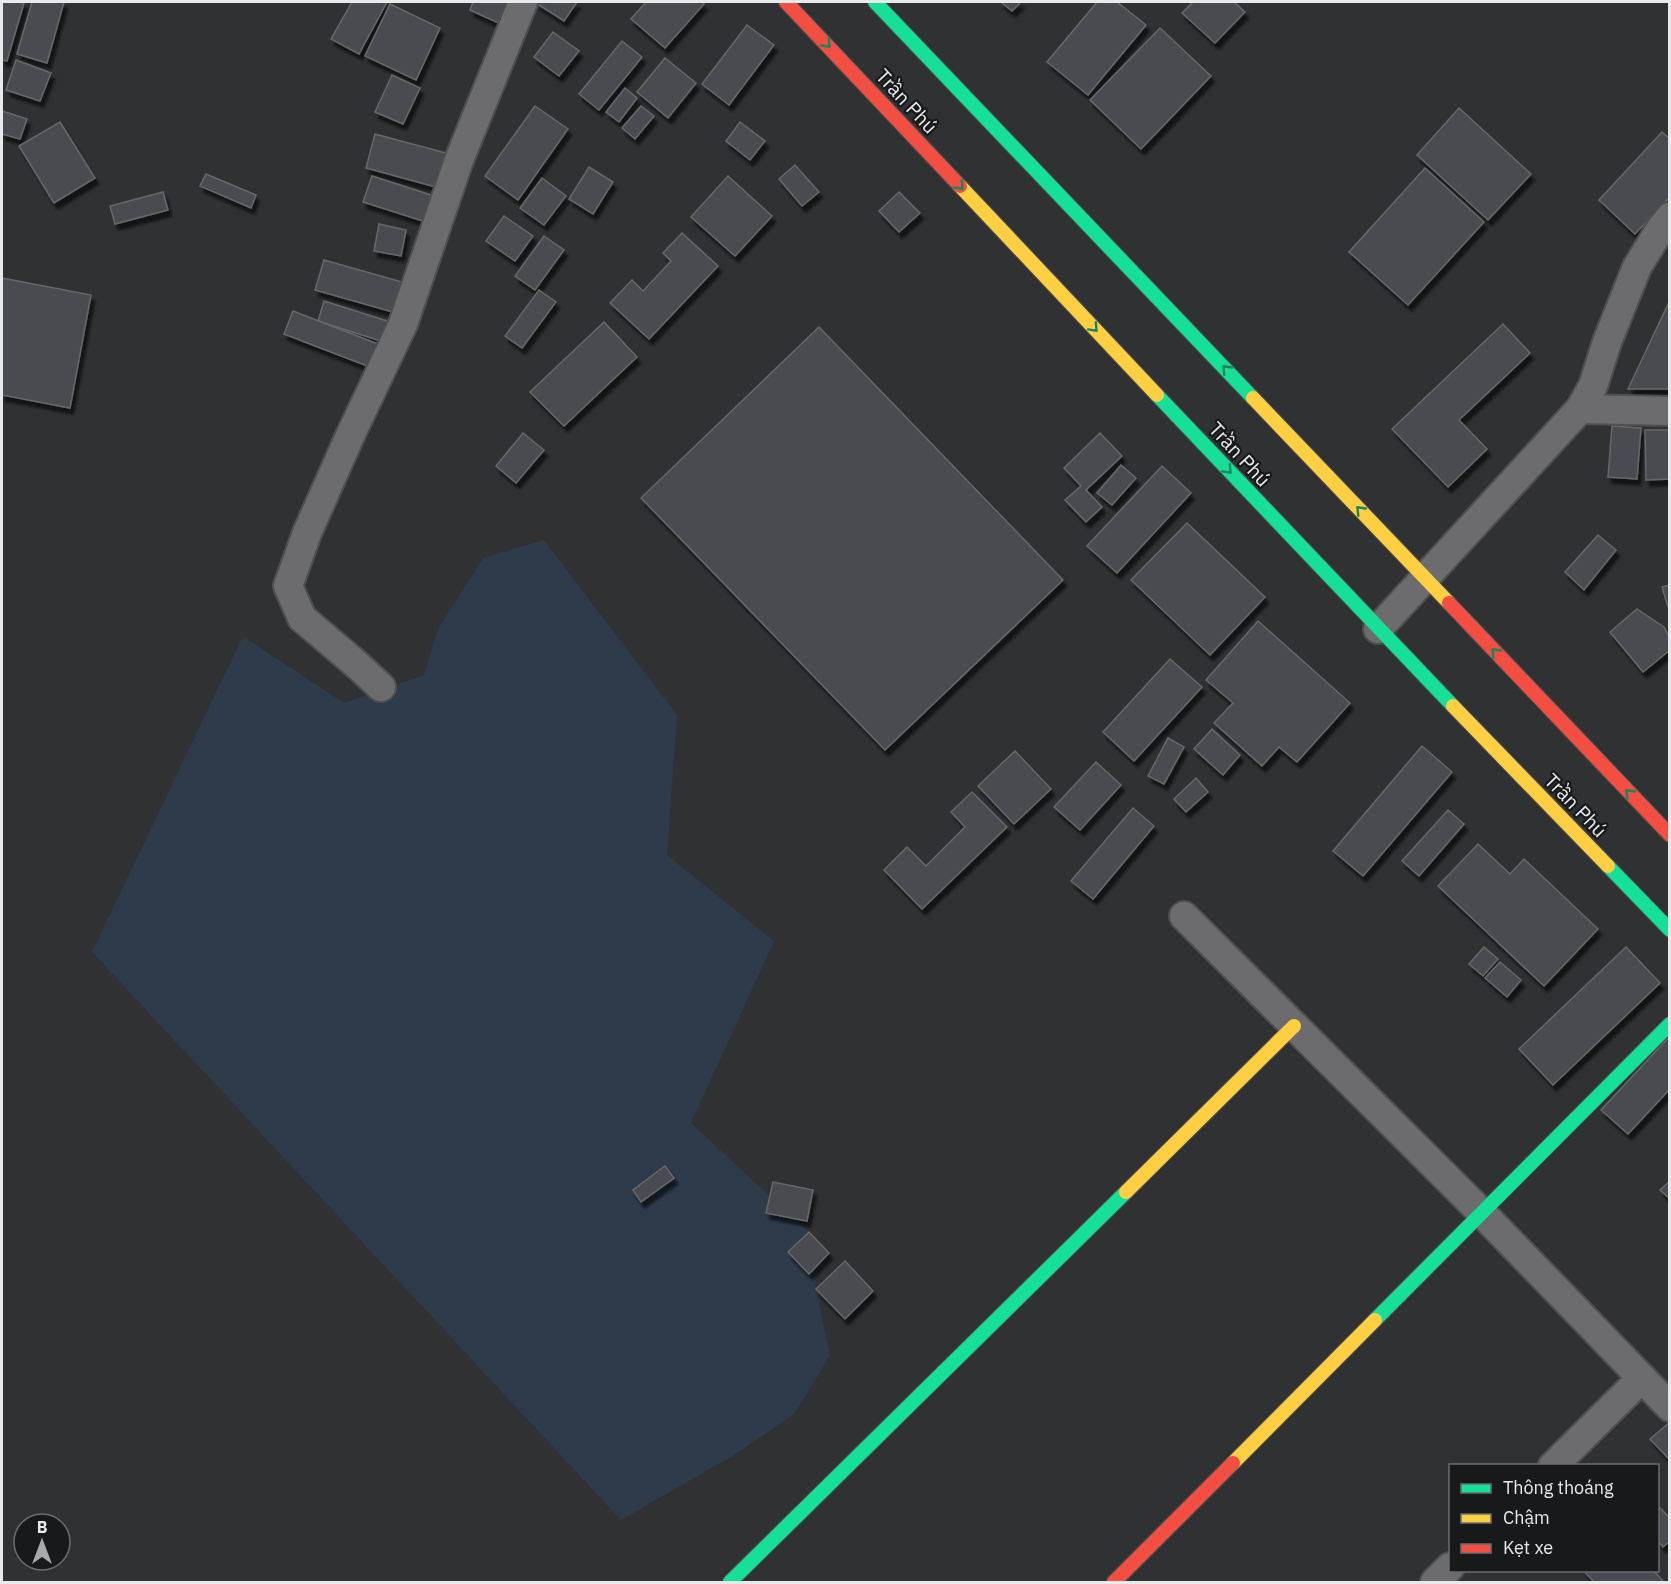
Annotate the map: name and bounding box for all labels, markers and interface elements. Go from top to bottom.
one-way arrow [819,37,830,48]
street label: Trần Phú [870,63,944,139]
one-way arrow [953,179,964,190]
one-way arrow [1087,321,1098,331]
one-way arrow [1222,366,1233,377]
street label: Trần Phú [1203,416,1277,492]
one-way arrow [1221,463,1232,473]
one-way arrow [1356,507,1367,517]
one-way arrow [1491,648,1502,659]
street label: Trần Phú [1539,767,1613,843]
one-way arrow [1625,789,1636,799]
legend [1449,1464,1659,1572]
text: Thông thoáng [1503,1476,1614,1499]
text: Chậm [1503,1506,1550,1529]
north arrow [12,1512,72,1572]
text: B [37,1517,48,1537]
text: Kẹt xe [1503,1536,1553,1559]

